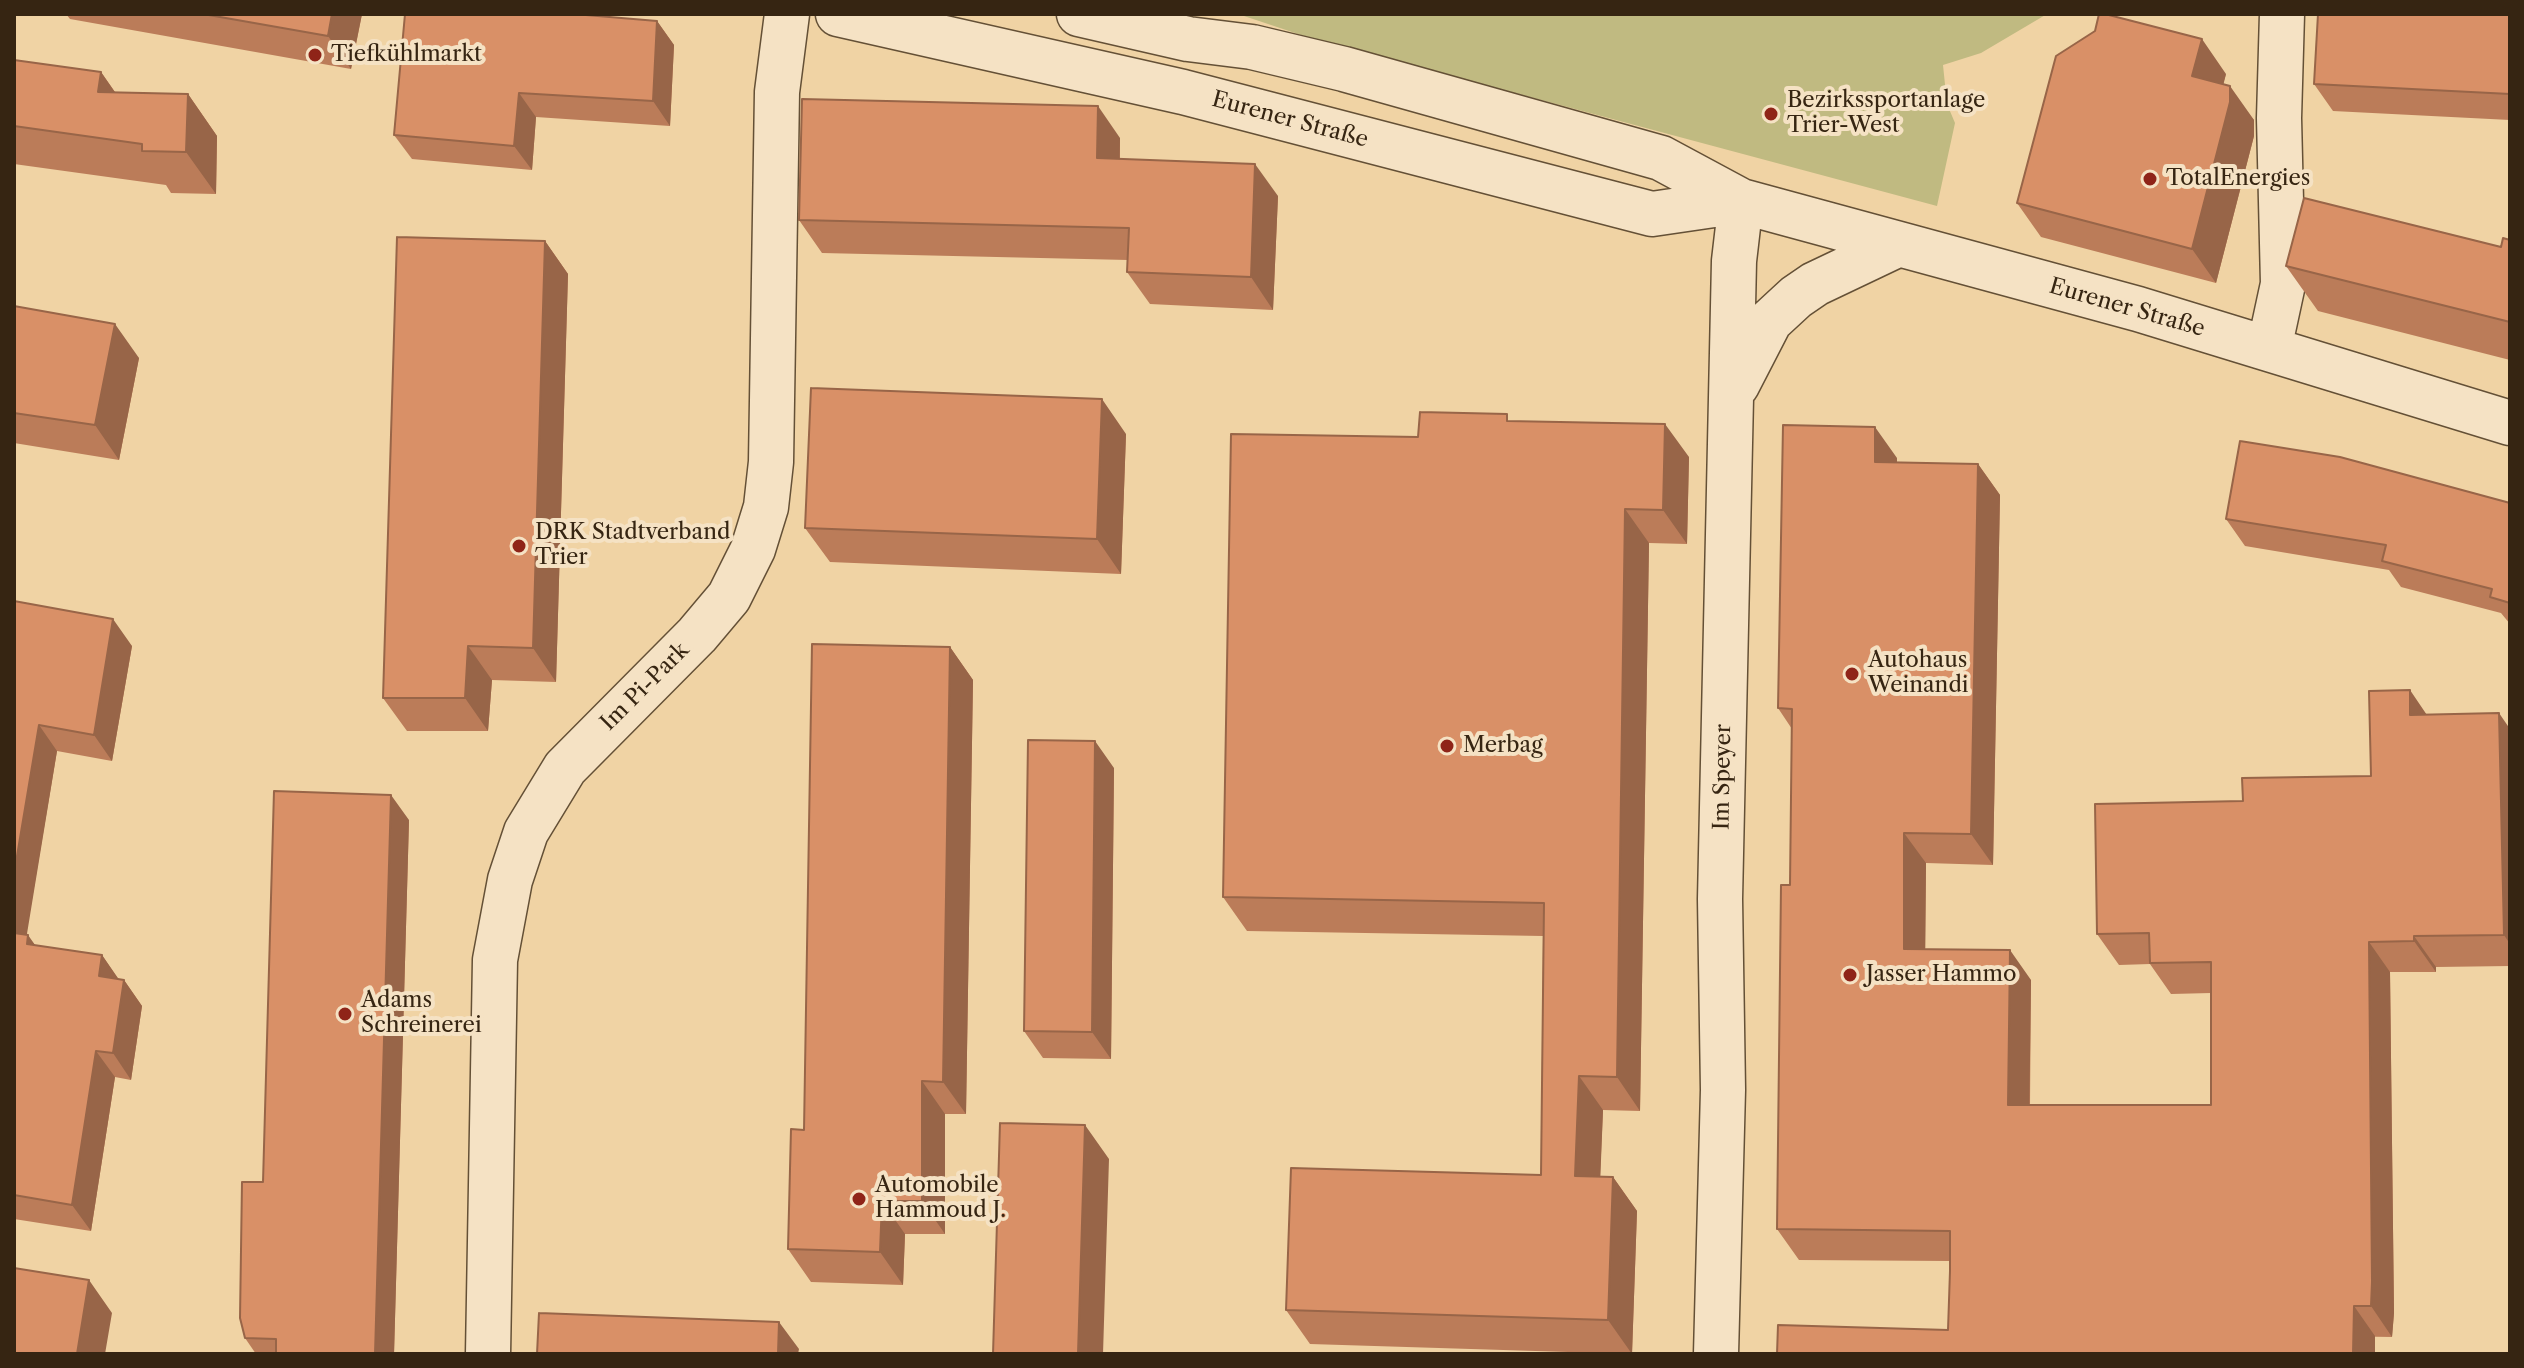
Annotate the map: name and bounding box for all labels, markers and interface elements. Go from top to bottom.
place label: Tiefkühlmarkt [331,42,482,68]
marker: Tiefkühlmarkt [306,46,324,64]
street label: Eurener Straße [1209,86,1371,154]
place label: Bezirkssportanlage Trier-West [1787,88,1985,140]
marker: Bezirkssportanlage Trier-West [1762,105,1780,123]
place label: TotalEnergies [2166,166,2310,192]
marker: TotalEnergies [2141,170,2159,188]
street label: Eurener Straße [2046,273,2208,343]
place label: DRK Stadtverband Trier [535,520,730,572]
marker: DRK Stadtverband Trier [510,537,528,555]
street label: Im Pi-Park [596,638,694,736]
place label: Autohaus Weinandi [1868,648,1968,700]
marker: Autohaus Weinandi [1843,665,1861,683]
street label: Im Speyer [1709,724,1737,830]
place label: Merbag [1463,733,1543,759]
marker: Merbag [1438,737,1456,755]
place label: Jasser Hammo [1866,962,2016,988]
marker: Jasser Hammo [1841,966,1859,984]
place label: Adams Schreinerei [361,988,482,1040]
marker: Adams Schreinerei [336,1005,354,1023]
place label: Automobile Hammoud J. [875,1173,1006,1224]
marker: Automobile Hammoud J. [850,1190,868,1208]

